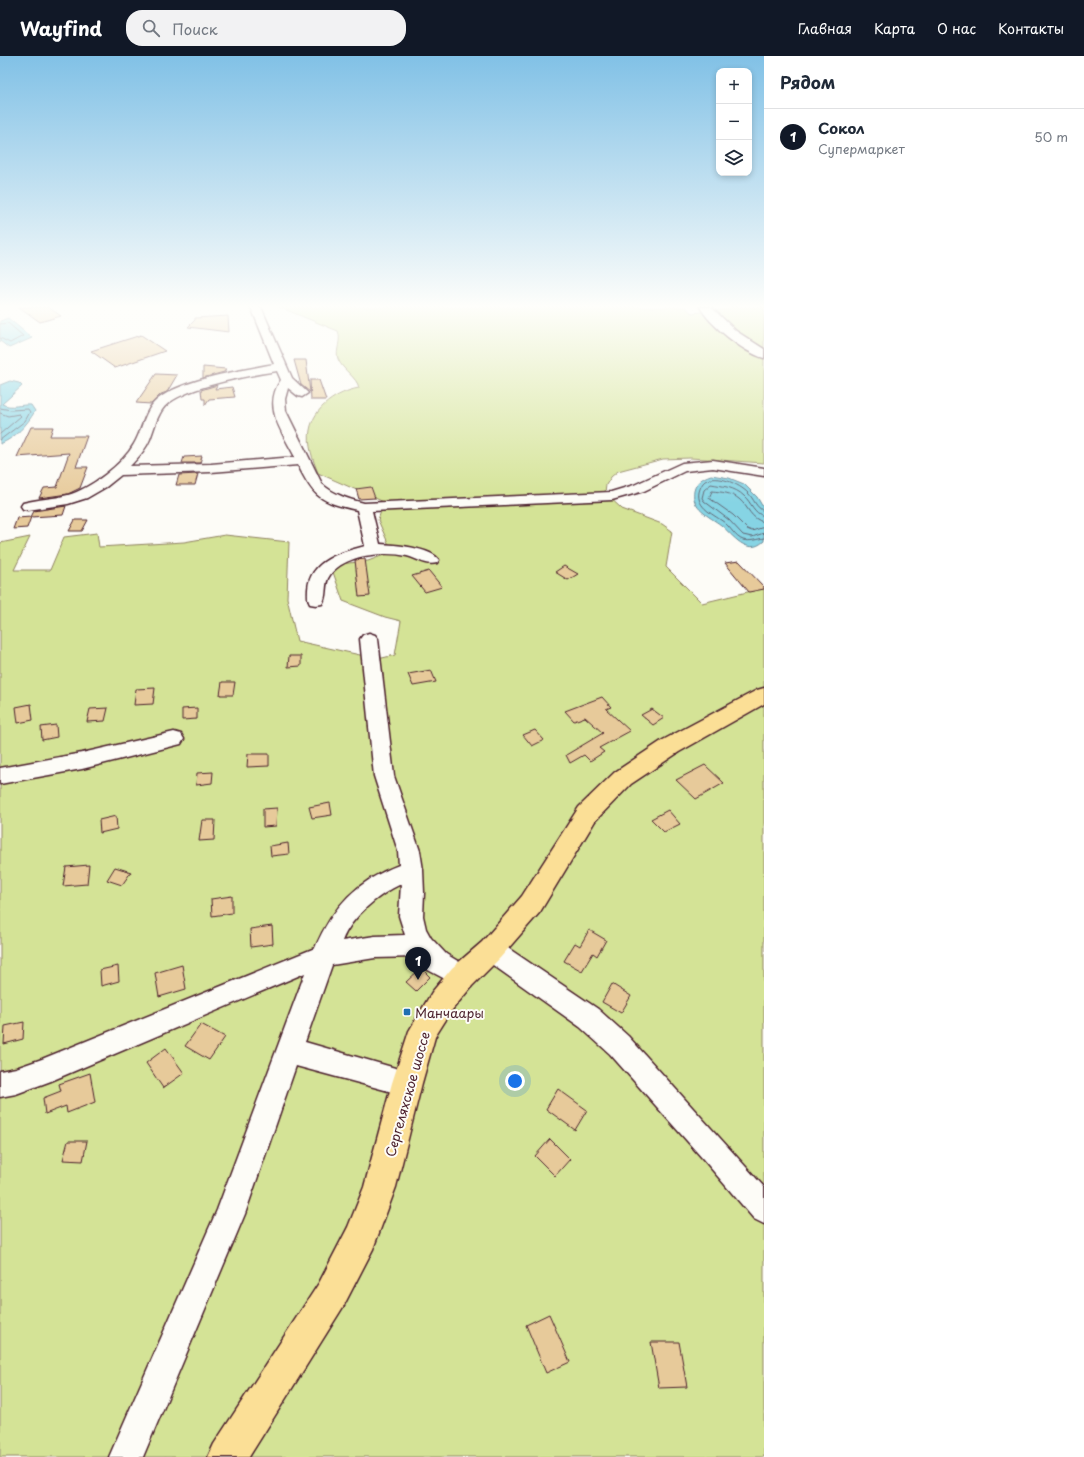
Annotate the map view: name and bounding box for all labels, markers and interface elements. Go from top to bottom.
search box [126,10,406,46]
text: Wayfind [20,14,102,42]
icon: search [140,17,162,39]
text: Поиск [172,17,218,40]
text: Главная [798,18,852,39]
text: Карта [874,18,915,39]
text: О нас [937,18,976,39]
text: Контакты [998,18,1064,39]
map controls [716,68,752,176]
button: + [716,68,752,104]
text: Рядом [780,69,835,95]
button: − [716,104,752,140]
text: Сокол [818,116,865,139]
text: 1 [790,127,796,146]
text: 50 m [1034,127,1068,146]
text: Супермаркет [818,139,905,158]
button: layers [716,140,752,176]
pin: 1 [405,947,431,980]
place label: Манчаары [415,1003,484,1022]
marker: Манчаары [402,1007,412,1017]
street label: Сергеляхское шоссе [380,1029,434,1159]
your location [505,1071,525,1091]

